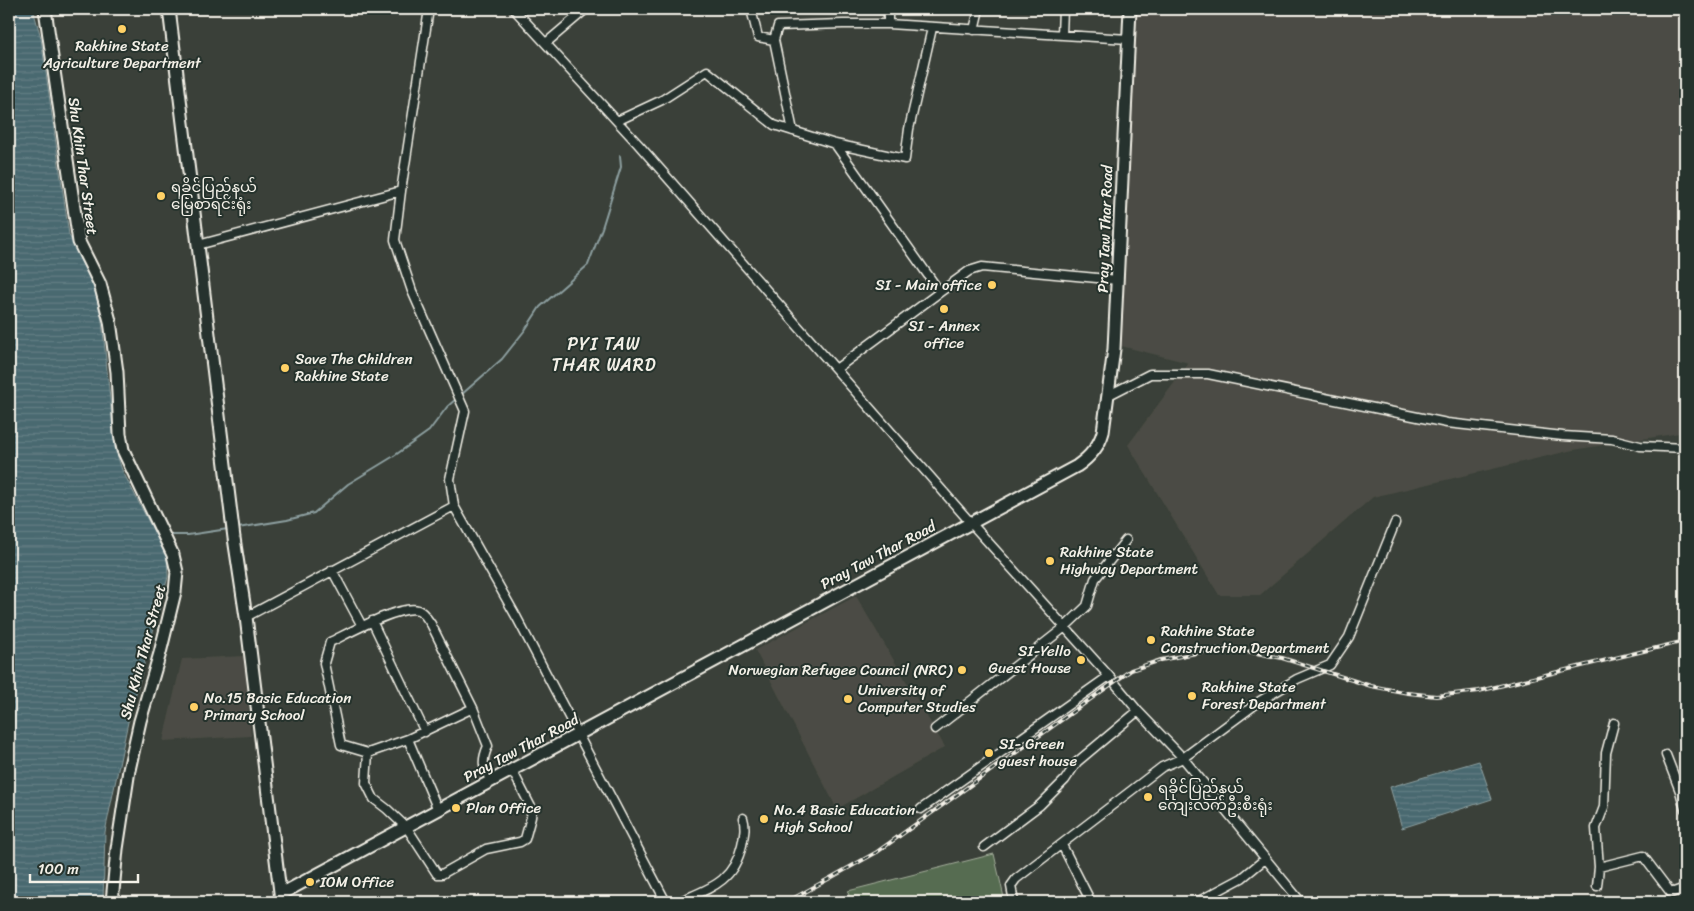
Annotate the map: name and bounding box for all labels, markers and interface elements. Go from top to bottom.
marker: Rakhine State Agriculture Department [116,23,128,35]
place label: Rakhine State Agriculture Department [42,33,202,76]
street label: Shu Khin Thar Street [60,95,106,237]
street label: Pray Taw Thar Road [1090,164,1120,293]
place label: ရခိုင်ပြည်နယ် မြေစာရင်းရုံး [171,174,257,217]
marker: ရခိုင်ပြည်နယ် မြေစာရင်းရုံး [155,190,167,202]
place label: SI - Main office [875,272,982,298]
marker: SI - Main office [986,279,998,291]
marker: SI - Annex office [938,303,950,315]
place label: SI - Annex office [908,313,980,356]
district label: PYI TAW THAR WARD [551,328,657,381]
place label: Save The Children Rakhine State [295,346,413,389]
marker: Save The Children Rakhine State [279,362,291,374]
street label: Pray Taw Thar Road [815,513,942,597]
place label: Rakhine State Highway Department [1060,539,1199,582]
marker: Rakhine State Highway Department [1044,555,1056,567]
street label: Shu Khin Thar Street [112,581,174,722]
place label: Rakhine State Construction Department [1161,618,1330,661]
marker: Rakhine State Construction Department [1145,634,1157,646]
place label: SI-Yello Guest House [989,638,1071,681]
marker: SI-Yello Guest House [1075,654,1087,666]
place label: Norwegian Refugee Council (NRC) [728,657,953,683]
marker: Norwegian Refugee Council (NRC) [956,664,968,676]
place label: Rakhine State Forest Department [1202,674,1327,717]
place label: University of Computer Studies [858,677,976,720]
place label: No.15 Basic Education Primary School [204,685,351,728]
marker: Rakhine State Forest Department [1186,690,1198,702]
marker: University of Computer Studies [842,693,854,705]
marker: No.15 Basic Education Primary School [188,701,200,713]
street label: Pray Taw Thar Road [458,706,585,790]
place label: SI- Green guest house [998,731,1077,774]
marker: SI- Green guest house [983,747,995,759]
place label: ရခိုင်ပြည်နယ် ကျေးလက်ဦးစီးရုံး [1158,775,1273,818]
marker: ရခိုင်ပြည်နယ် ကျေးလက်ဦးစီးရုံး [1142,791,1154,803]
place label: Plan Office [466,795,542,821]
place label: No.4 Basic Education High School [774,797,915,840]
marker: Plan Office [450,802,462,814]
marker: No.4 Basic Education High School [758,813,770,825]
scale bar [30,851,138,883]
text: 100 m [38,856,79,882]
place label: IOM Office [319,869,394,895]
marker: IOM Office [304,876,316,888]

